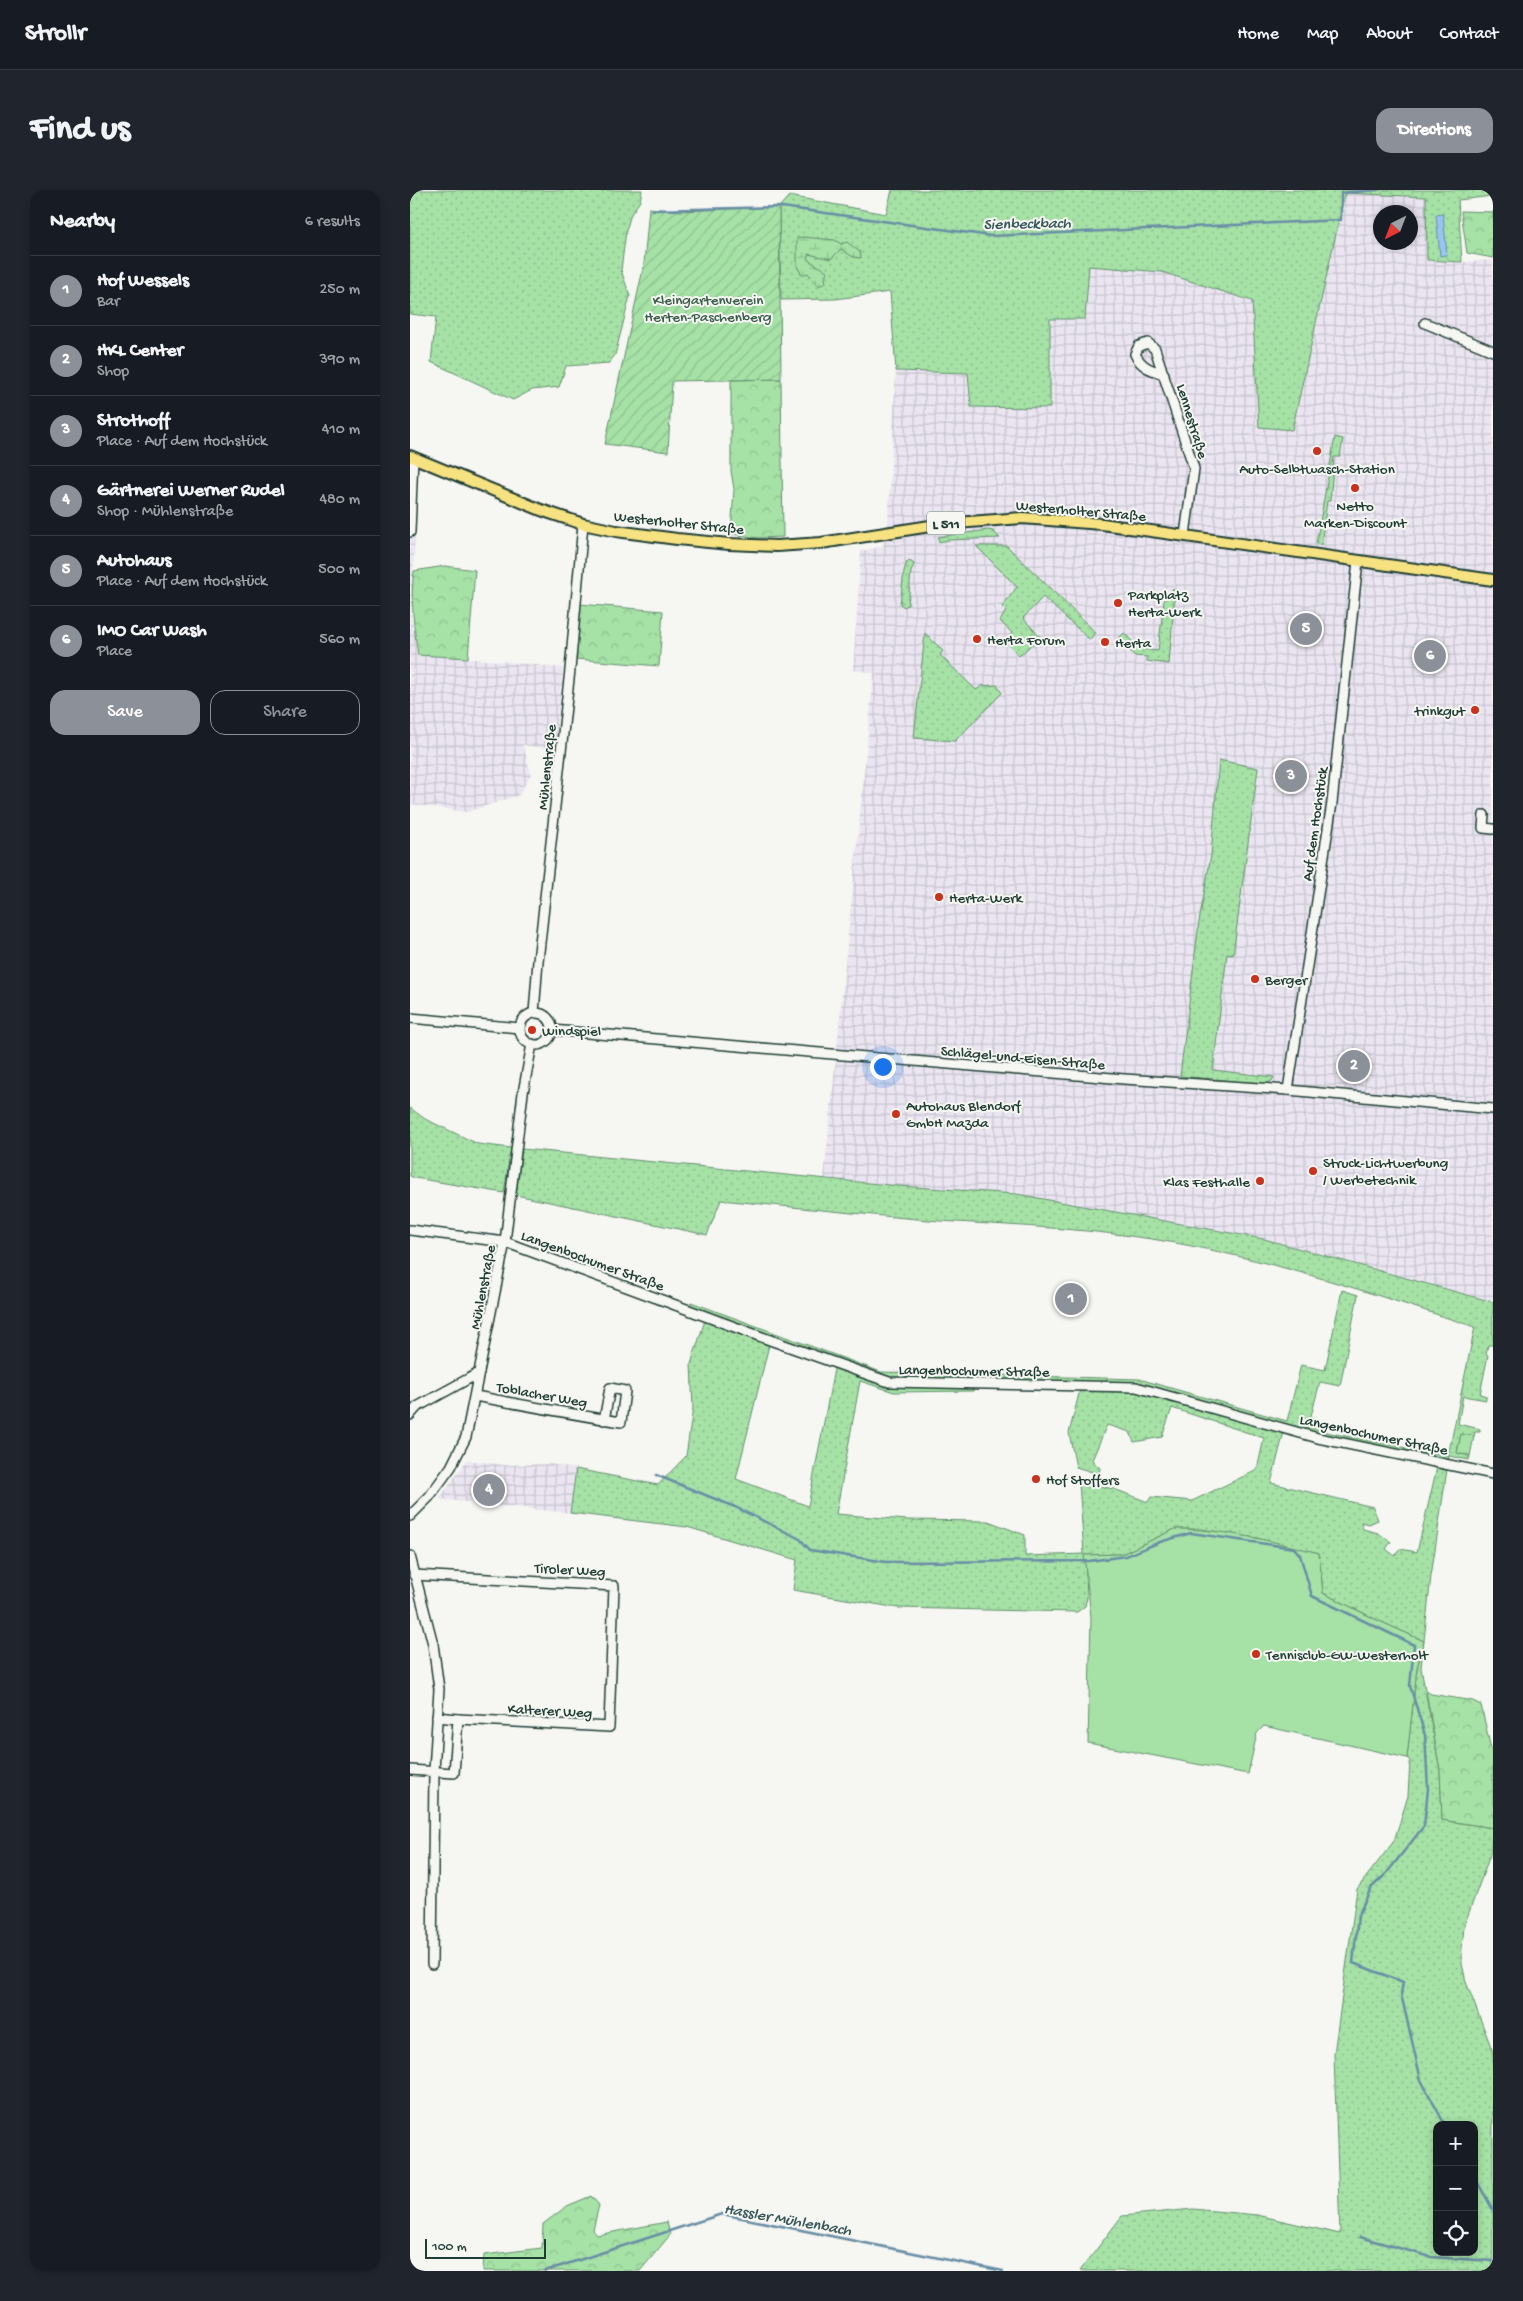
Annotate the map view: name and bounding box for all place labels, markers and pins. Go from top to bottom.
marker: Auto-Selbtwasch-Station [1311,445,1323,457]
place label: Auto-Selbtwasch-Station [1239,461,1395,479]
marker: Netto Marken-Discount [1349,482,1361,494]
place label: Netto Marken-Discount [1304,498,1408,533]
place label: Parkplatz Herta-Werk [1127,587,1203,622]
marker: Parkplatz Herta-Werk [1112,597,1124,609]
pin: 5 [1290,610,1322,648]
place label: Herta Forum [987,632,1065,650]
marker: Herta Forum [971,633,983,645]
place label: Herta [1115,635,1152,653]
marker: Herta [1099,636,1111,648]
pin: 6 [1414,637,1446,675]
place label: trinkgut [1414,703,1467,721]
marker: trinkgut [1469,704,1481,716]
pin: 3 [1275,757,1307,795]
place label: Herta-Werk [949,890,1024,908]
marker: Herta-Werk [933,891,945,903]
place label: Berger [1264,972,1309,990]
marker: Berger [1249,973,1261,985]
place label: Windspiel [542,1023,601,1041]
marker: Windspiel [526,1024,538,1036]
pin: 2 [1338,1047,1370,1085]
place label: Autohaus Blendorf GmbH Mazda [906,1098,1022,1133]
marker: Autohaus Blendorf GmbH Mazda [890,1108,902,1120]
place label: Struck-Lichtwerbung / Werbetechnik [1323,1155,1448,1190]
marker: Struck-Lichtwerbung / Werbetechnik [1307,1165,1319,1177]
place label: Klas Festhalle [1163,1174,1250,1192]
marker: Klas Festhalle [1254,1175,1266,1187]
pin: 1 [1055,1280,1087,1318]
pin: 4 [473,1471,505,1509]
place label: Hof Stoffers [1046,1472,1120,1490]
marker: Hof Stoffers [1030,1473,1042,1485]
place label: Tennisclub-GW-Westerholt [1265,1647,1430,1665]
marker: Tennisclub-GW-Westerholt [1250,1648,1262,1660]

